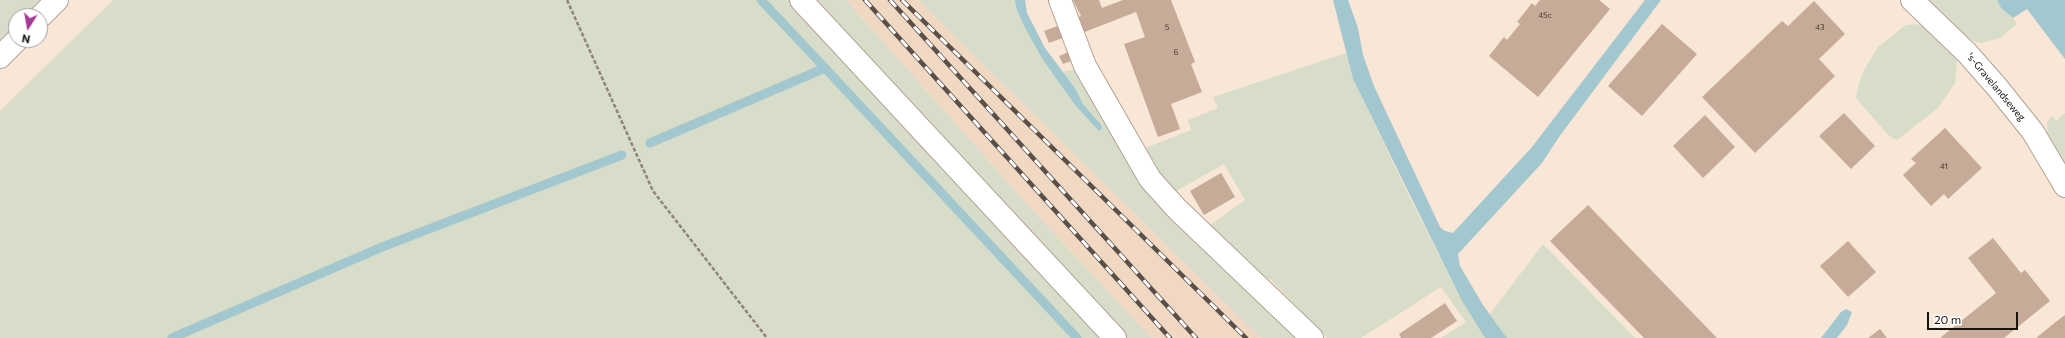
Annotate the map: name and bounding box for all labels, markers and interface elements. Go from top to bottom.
north arrow [8,8,48,48]
house number: 45c [1538,10,1552,20]
house number: 5 [1165,22,1169,32]
house number: 43 [1815,22,1825,32]
text: N [21,32,31,46]
house number: 6 [1174,47,1178,57]
street label: 's-Gravelandseweg [1964,51,2028,123]
house number: 41 [1940,161,1948,171]
scale bar [1929,304,2020,330]
text: 20 m [1934,312,1961,326]

